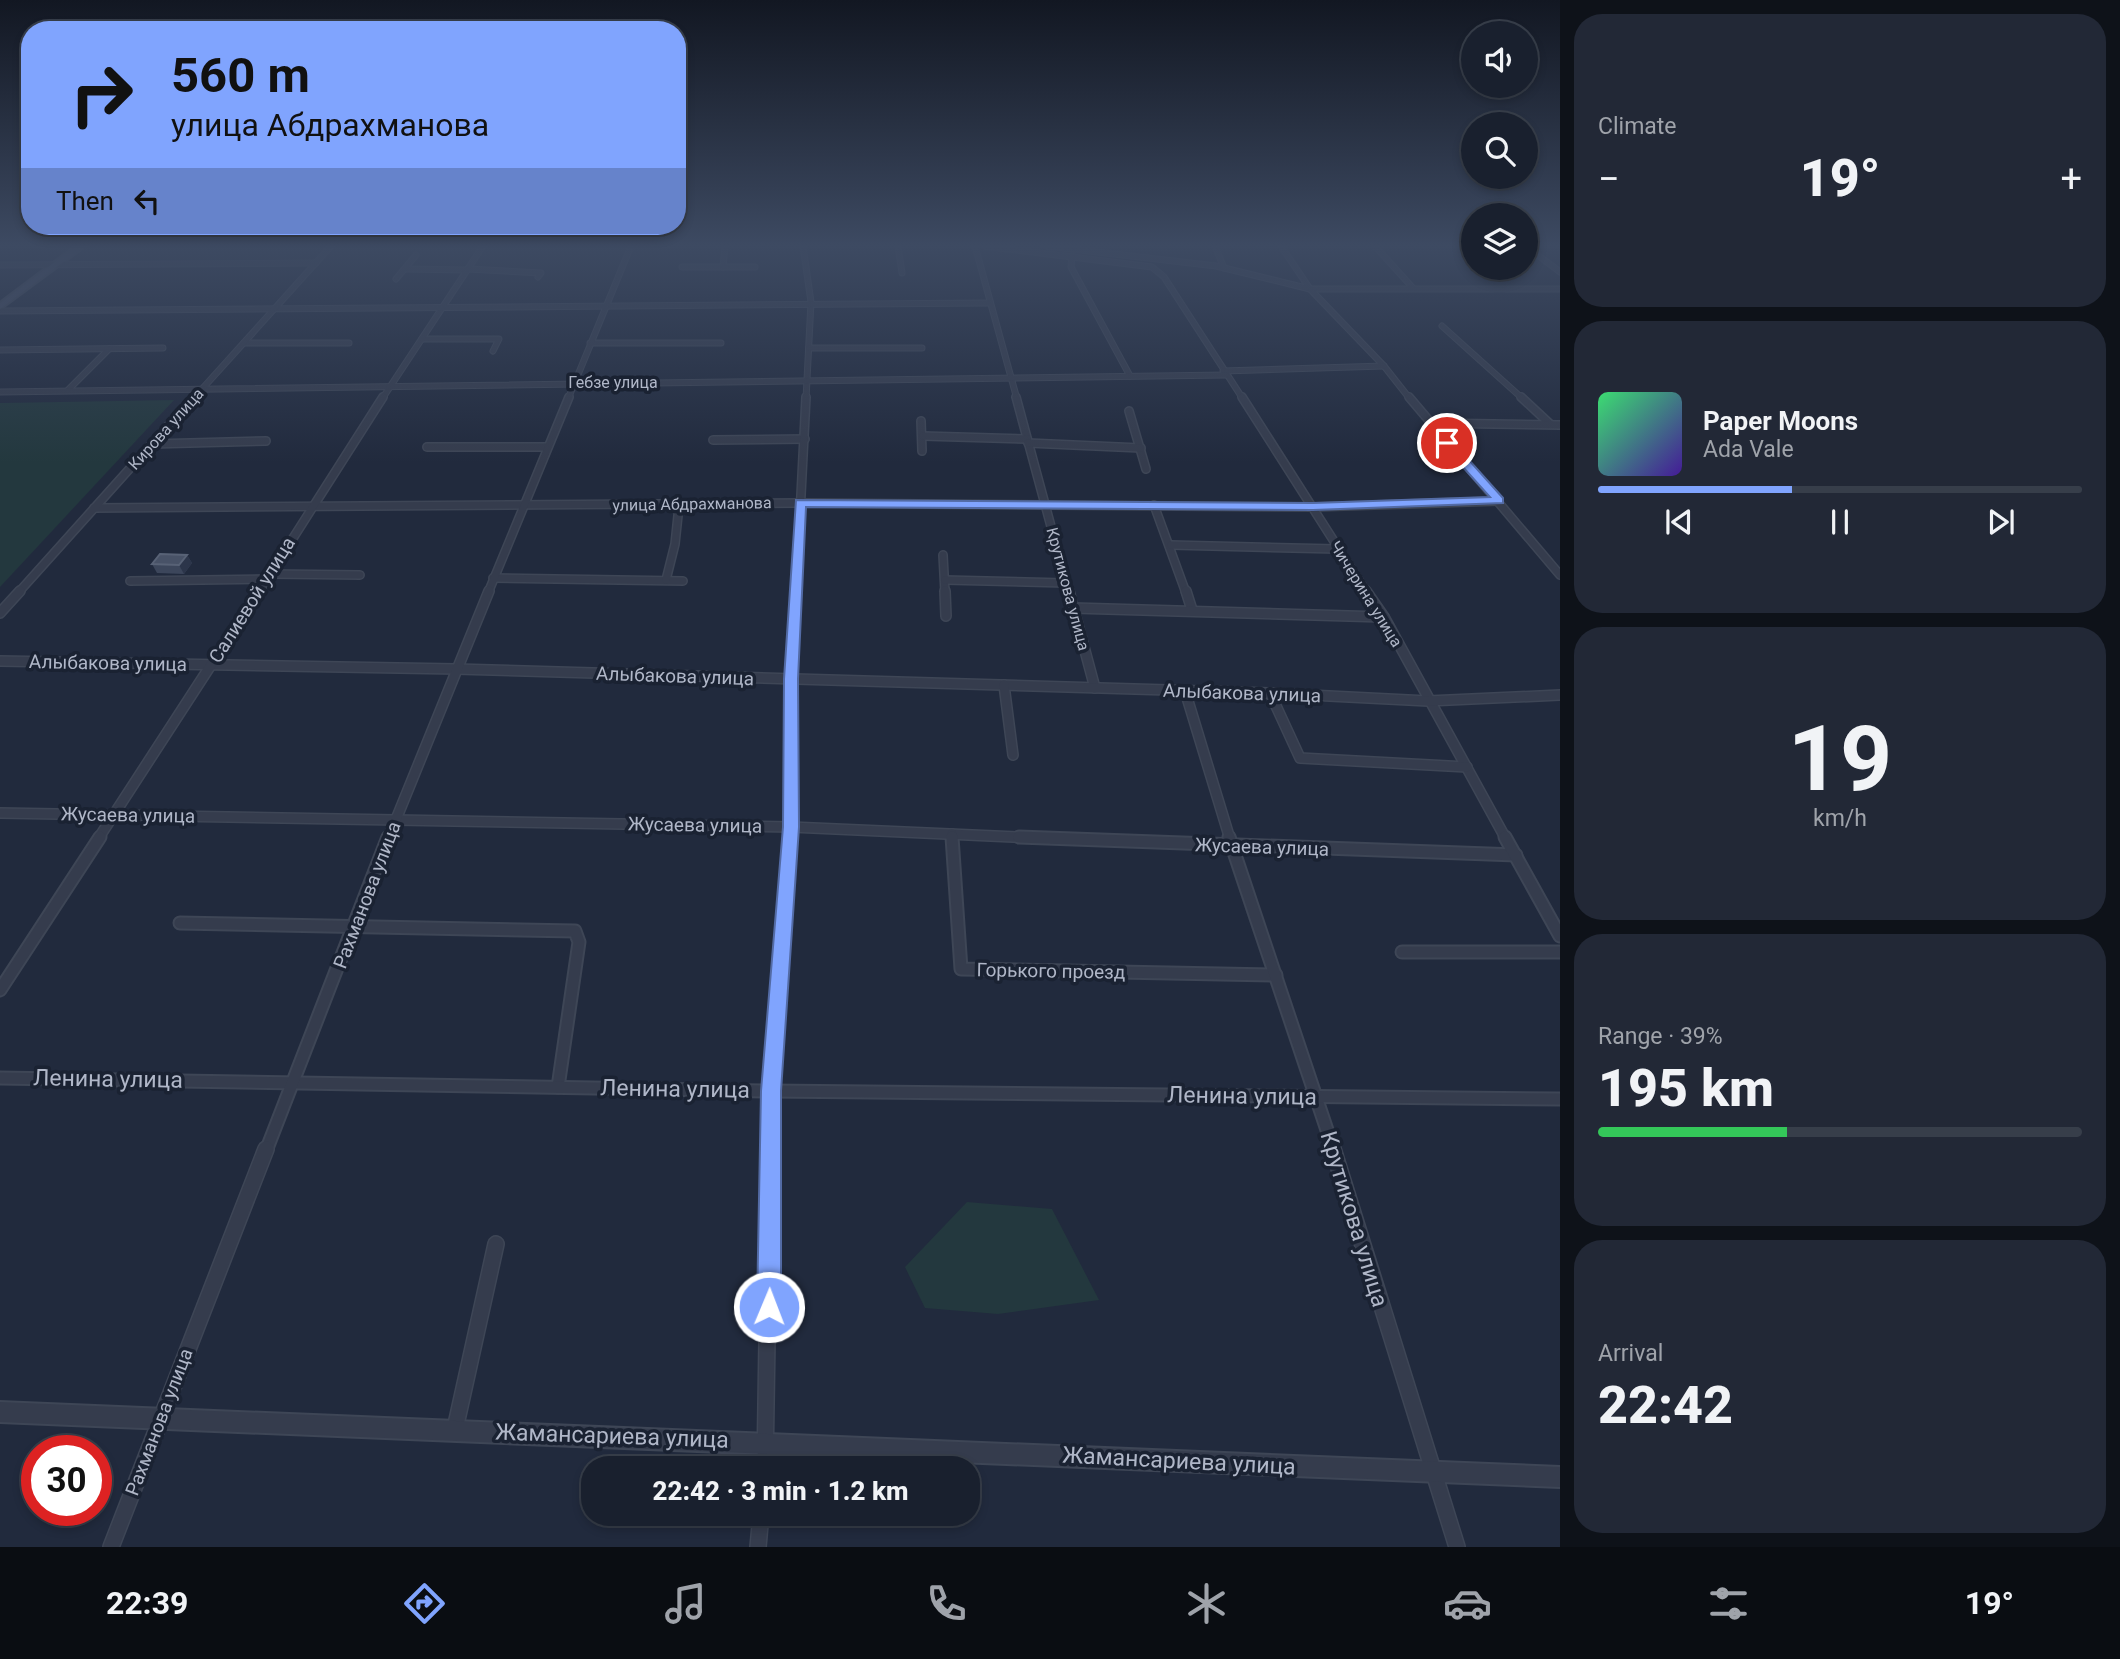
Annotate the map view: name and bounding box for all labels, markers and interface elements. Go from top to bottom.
map controls [1461,21,1538,280]
button: sound [1461,21,1538,98]
text: 560 m [171,47,310,104]
icon: right [56,49,147,140]
text: улица Абдрахманова [171,106,489,144]
button: search [1461,112,1538,189]
text: Climate [1598,113,1677,140]
text: 19° [1800,148,1880,209]
text: − [1598,157,1620,201]
text: + [2060,157,2082,201]
icon: left [128,182,166,220]
text: Then [56,186,114,216]
button: layers [1461,203,1538,280]
street label: Гебзе улица [568,373,658,392]
street label: Кирова улица [124,384,208,474]
text: Paper Moons [1703,406,1858,436]
pin [1417,413,1477,473]
icon: arrive [1428,424,1466,462]
text: Ada Vale [1703,436,1794,463]
street label: улица Абдрахманова [612,493,772,515]
icon: previous [1660,503,1698,541]
icon: pause [1821,503,1859,541]
icon: next [1982,503,2020,541]
street label: Крутикова улица [1042,525,1094,653]
street label: Салиевой улица [204,533,300,667]
street label: Чичерина улица [1326,537,1406,651]
street label: Алыбакова улица [29,650,187,676]
street label: Алыбакова улица [596,662,754,690]
street label: Алыбакова улица [1163,679,1321,707]
text: 19 [1788,706,1892,812]
street label: Жусаева улица [61,802,195,828]
text: km/h [1813,805,1867,832]
street label: Жусаева улица [628,812,762,838]
street label: Рахманова улица [328,818,406,972]
street label: Жусаева улица [1195,833,1329,861]
street label: Горького проезд [977,958,1125,984]
text: Range · 39% [1598,1023,1723,1050]
text: 195 km [1598,1058,1774,1119]
street label: Ленина улица [33,1064,183,1094]
street label: Ленина улица [600,1074,750,1104]
street label: Ленина улица [1167,1081,1317,1111]
street label: Крутикова улица [1314,1128,1394,1310]
position arrow [732,1270,806,1344]
text: Arrival [1598,1340,1663,1367]
street label: Рахманова улица [120,1345,198,1499]
text: 22:42 [1598,1375,1733,1436]
street label: Жамансариева улица [495,1418,729,1454]
speed limit sign: 30 [21,1435,112,1526]
street label: Жамансариева улица [1062,1441,1296,1481]
text: 22:42 · 3 min · 1.2 km [653,1476,908,1506]
icon: directions [400,1579,449,1628]
icon: music [661,1579,710,1628]
icon: phone [922,1579,971,1628]
icon: climate [1182,1579,1231,1628]
icon: car [1443,1579,1492,1628]
icon: filters [1704,1579,1753,1628]
text: 22:39 [106,1584,188,1622]
text: 19° [1965,1584,2014,1622]

